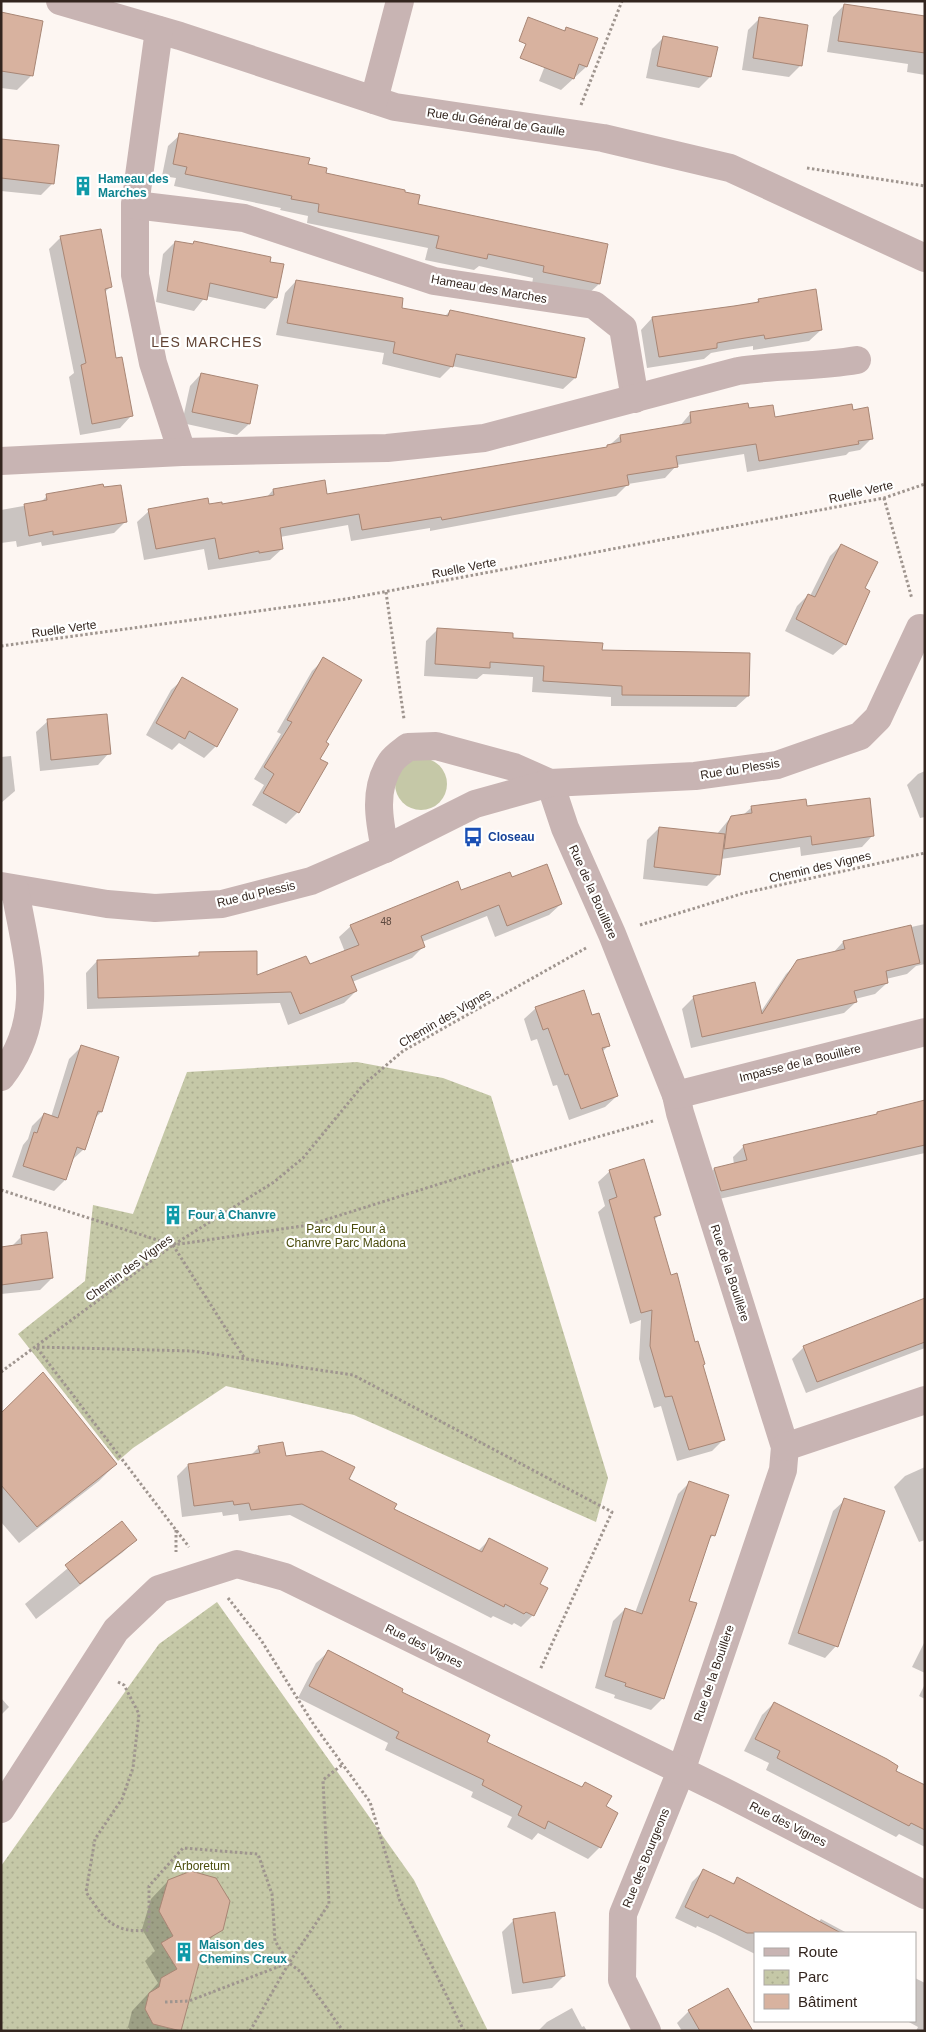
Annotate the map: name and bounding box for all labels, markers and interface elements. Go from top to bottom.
street label: Rue du Général de Gaulle [426,105,566,139]
place label: Hameau des Marches [98,172,169,200]
building icon: Hameau des Marches [72,175,94,197]
street label: Hameau des Marches [430,272,548,306]
district label: LES MARCHES [151,334,263,350]
street label: Ruelle Verte [828,478,895,506]
street label: Ruelle Verte [431,555,498,581]
street label: Ruelle Verte [31,617,98,640]
street label: Rue du Plessis [699,756,781,782]
bus stop icon: Closeau [462,826,484,848]
place label: Closeau [488,830,535,844]
street label: Rue de la Bouillère [566,843,620,941]
street label: Chemin des Vignes [768,848,872,886]
street label: Rue du Plessis [215,878,297,910]
house number: 48 [380,916,392,927]
street label: Chemin des Vignes [397,986,493,1050]
street label: Impasse de la Bouillère [738,1041,863,1085]
building icon: Four à Chanvre [162,1204,184,1226]
place label: Four à Chanvre [188,1208,276,1222]
park label: Parc du Four à Chanvre Parc Madona [286,1222,406,1250]
street label: Rue de la Bouillère [708,1223,752,1324]
street label: Chemin des Vignes [83,1232,175,1304]
street label: Rue des Vignes [383,1621,465,1671]
street label: Rue de la Bouillère [691,1622,737,1723]
street label: Rue des Vignes [747,1799,829,1849]
street label: Rue des Bourgeons [620,1806,672,1910]
park label: Arboretum [174,1859,230,1873]
legend [754,1932,916,2022]
place label: Maison des Chemins Creux [199,1938,287,1966]
building icon: Maison des Chemins Creux [173,1941,195,1963]
text: Route [798,1943,838,1960]
text: Parc [798,1968,829,1985]
text: Bâtiment [798,1993,858,2010]

